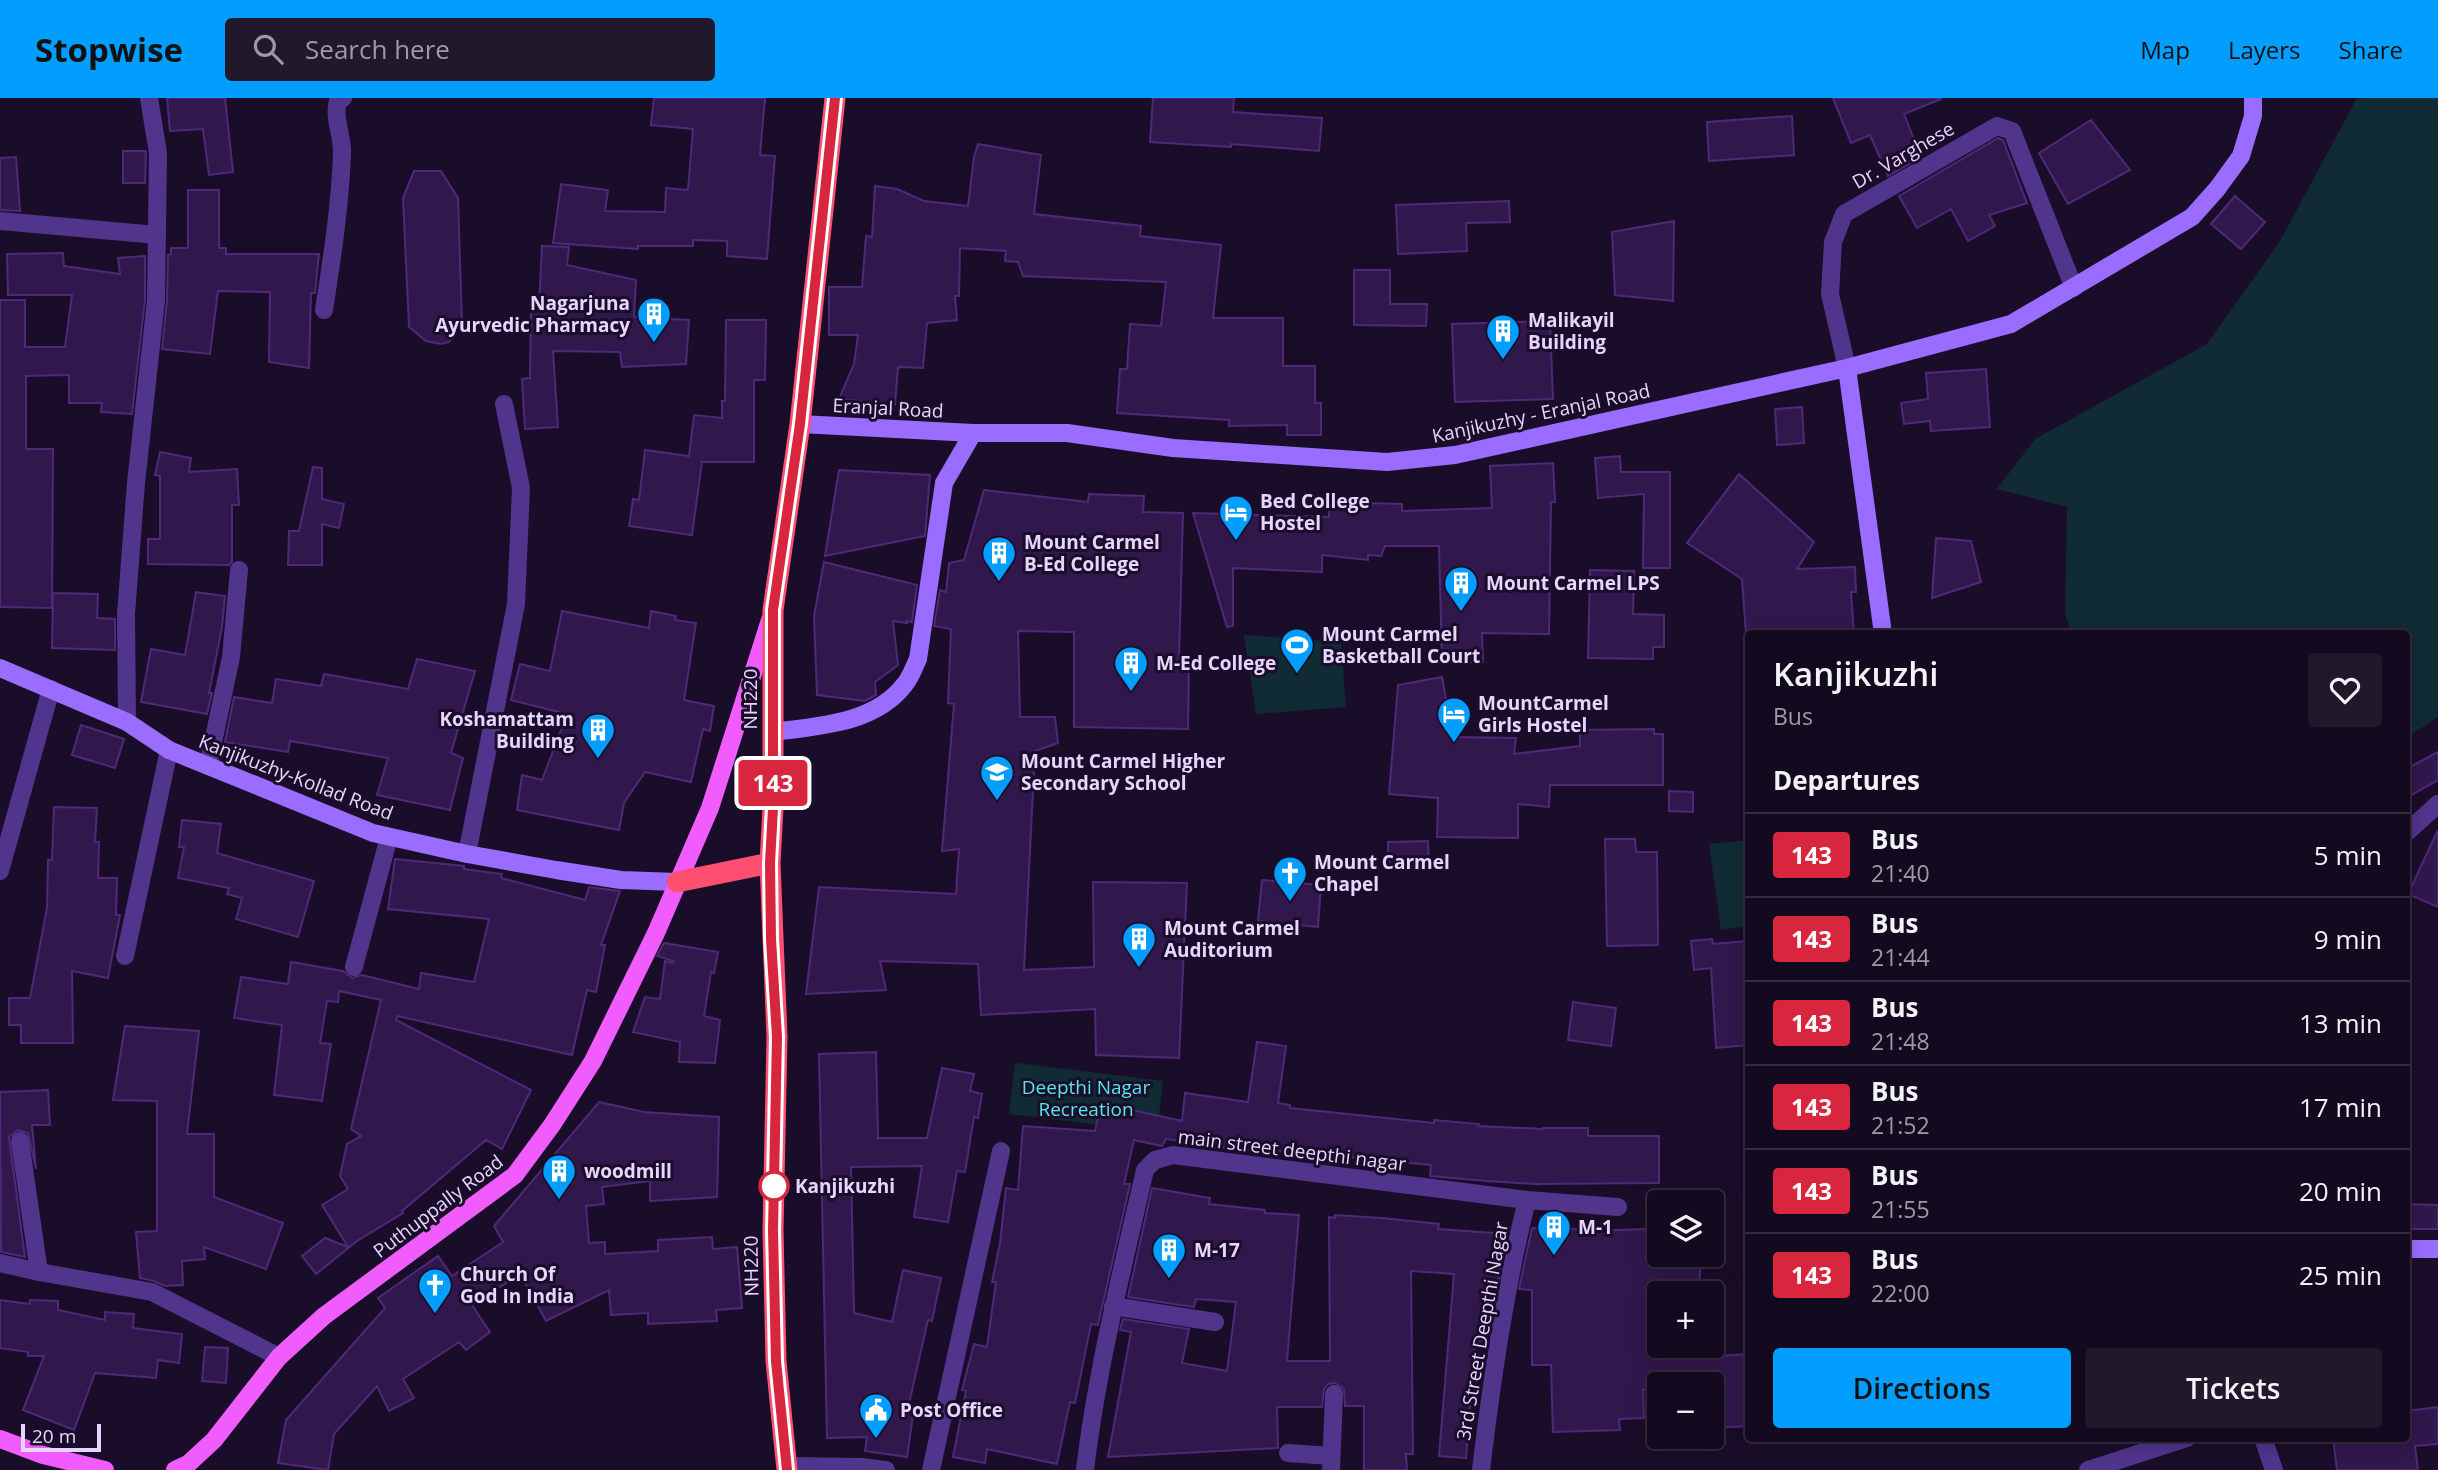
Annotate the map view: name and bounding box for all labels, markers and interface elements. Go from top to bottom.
search box [225,18,715,81]
text: Stopwise [35,27,183,72]
icon: search [249,30,287,68]
text: Search here [305,31,450,67]
text: Map [2140,33,2190,66]
text: Layers [2228,33,2301,66]
text: Share [2339,33,2403,66]
street label: Dr. Varghese [1847,115,1959,195]
place label: Nagarjuna Ayurvedic Pharmacy [435,290,630,338]
building icon: Nagarjuna Ayurvedic Pharmacy [635,295,673,344]
place label: Malikayil Building [1528,307,1615,355]
building icon: Malikayil Building [1484,312,1522,361]
street label: Kanjikuzhy - Eranjal Road [1430,377,1652,449]
street label: Eranjal Road [832,392,944,424]
place label: Bed College Hostel [1260,488,1370,536]
hotel icon: Bed College Hostel [1217,493,1255,542]
place label: Mount Carmel B-Ed College [1024,529,1160,577]
building icon: Mount Carmel B-Ed College [980,534,1018,583]
building icon: Mount Carmel LPS [1442,564,1480,613]
place label: Mount Carmel LPS [1486,570,1660,596]
place label: Mount Carmel Basketball Court [1322,621,1480,669]
sports icon: Mount Carmel Basketball Court [1278,626,1316,675]
building icon: M-Ed College [1112,644,1150,693]
place label: M-Ed College [1156,650,1276,676]
text: Kanjikuzhi [1773,651,1938,696]
button: heart [2308,653,2382,727]
street label: NH220 [737,669,763,729]
place label: MountCarmel Girls Hostel [1478,690,1609,738]
hotel icon: MountCarmel Girls Hostel [1435,695,1473,744]
text: Bus [1773,700,1813,732]
place label: Koshamattam Building [439,706,574,754]
building icon: Koshamattam Building [579,711,617,760]
street label: Kanjikuzhy-Kollad Road [195,728,397,826]
place label: Mount Carmel Higher Secondary School [1021,748,1225,796]
school or university icon: Mount Carmel Higher Secondary School [978,753,1016,802]
line badge: 143 [733,760,813,806]
text: Departures [1773,762,1920,798]
text: 143 [752,766,794,799]
text: Bus [1871,821,1918,857]
text: 5 min [2314,837,2382,873]
text: 143 [1791,838,1832,871]
place label: Mount Carmel Chapel [1314,849,1450,897]
church icon: Mount Carmel Chapel [1271,854,1309,903]
text: 21:40 [1871,857,1930,889]
text: Bus [1871,905,1918,941]
place label: Mount Carmel Auditorium [1164,915,1300,963]
building icon: Mount Carmel Auditorium [1120,920,1158,969]
text: 9 min [2314,921,2382,957]
text: 143 [1791,922,1832,955]
text: 21:44 [1871,941,1930,973]
text: Bus [1871,989,1918,1025]
text: 13 min [2299,1005,2382,1041]
text: 143 [1791,1006,1832,1039]
text: 21:48 [1871,1025,1930,1057]
text: Bus [1871,1073,1918,1109]
park label: Deepthi Nagar Recreation [1022,1074,1150,1122]
text: 17 min [2299,1089,2382,1125]
text: 143 [1791,1090,1832,1123]
text: 21:52 [1871,1109,1930,1141]
street label: main street deepthi nagar [1176,1123,1408,1177]
street label: Puthuppally Road [368,1149,508,1263]
building icon: woodmill [540,1152,578,1201]
text: Bus [1871,1157,1918,1193]
place label: woodmill [584,1158,672,1184]
marker: Kanjikuzhi [759,1171,789,1201]
place label: Kanjikuzhi [795,1173,895,1199]
text: 20 min [2299,1173,2382,1209]
text: 143 [1791,1174,1832,1207]
map controls [1647,1190,1724,1449]
button: layers [1647,1190,1724,1267]
text: 21:55 [1871,1193,1930,1225]
building icon: M-1 [1535,1208,1573,1257]
place label: M-1 [1578,1214,1613,1240]
street label: 3rd Street Deepthi Nagar [1450,1219,1514,1442]
building icon: M-17 [1150,1231,1188,1280]
street label: NH220 [737,1235,765,1297]
place label: M-17 [1194,1237,1240,1263]
text: Bus [1871,1241,1918,1277]
text: 25 min [2299,1257,2382,1293]
text: 143 [1791,1258,1832,1291]
place label: Church Of God In India [460,1261,574,1309]
church icon: Church Of God In India [416,1266,454,1315]
text: 22:00 [1871,1277,1930,1309]
button: + [1647,1281,1724,1358]
button: Directions [1773,1348,2071,1428]
button: Tickets [2085,1348,2382,1428]
button: − [1647,1372,1724,1449]
public building icon: Post Office [857,1391,895,1440]
place label: Post Office [900,1397,1003,1423]
scale bar [21,1421,102,1453]
text: 20 m [32,1423,76,1449]

